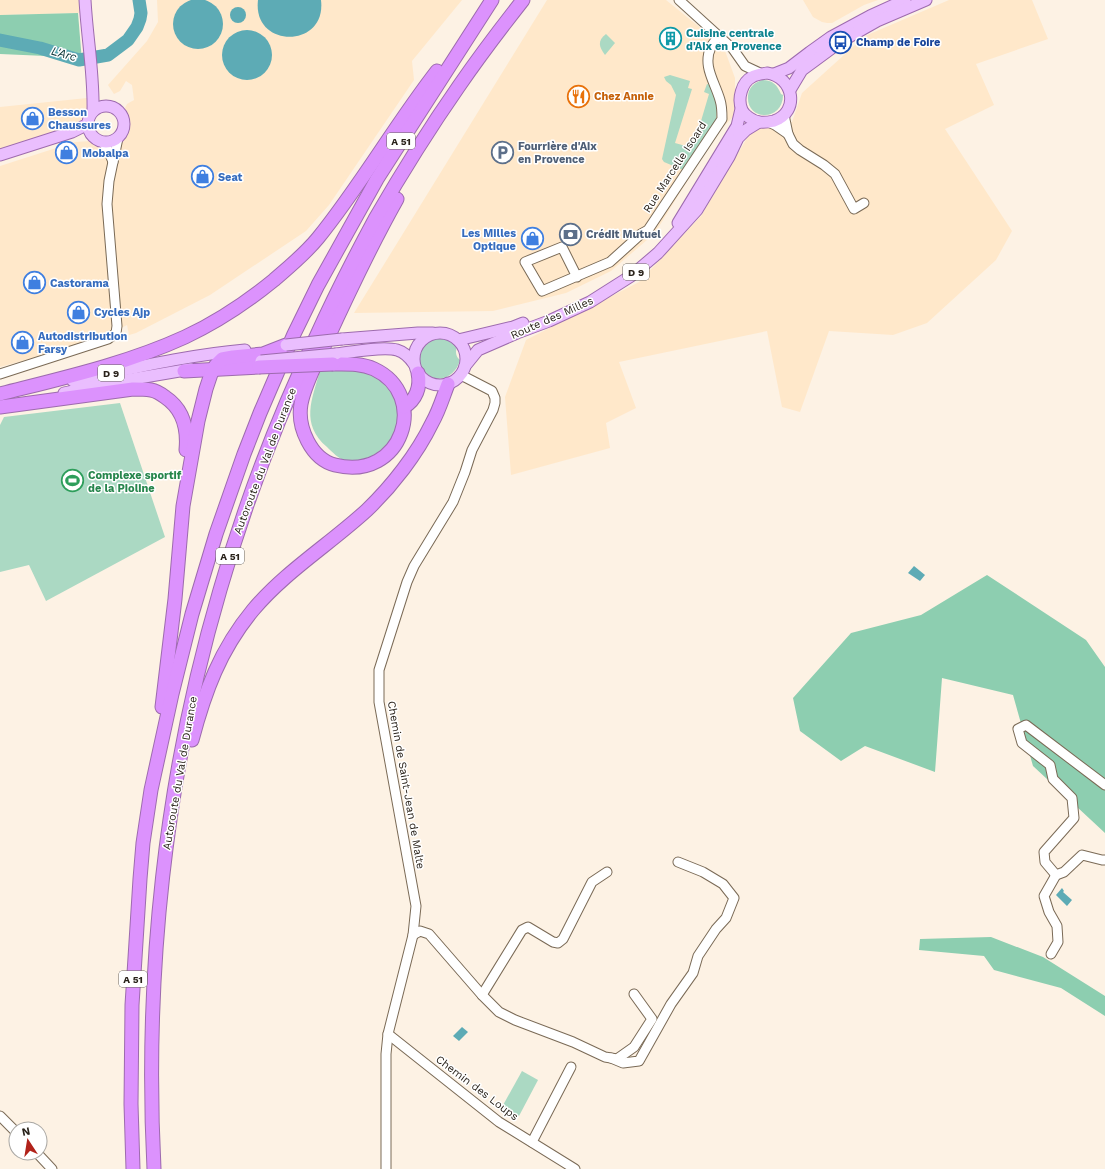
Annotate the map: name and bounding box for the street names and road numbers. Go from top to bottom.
street label: Rue Marcelle Isoard [641,119,709,215]
road number: A 51 [387,133,415,149]
road number: D 9 [623,264,649,280]
street label: Route des Milles [509,294,596,342]
road number: D 9 [98,365,124,381]
street label: Autoroute du Val de Durance [231,386,299,536]
road number: A 51 [216,548,244,564]
street label: Autoroute du Val de Durance [160,695,200,851]
street label: Chemin de Saint-Jean de Malte [385,700,427,870]
road number: A 51 [119,971,147,987]
street label: Chemin des Loups [433,1053,521,1123]

